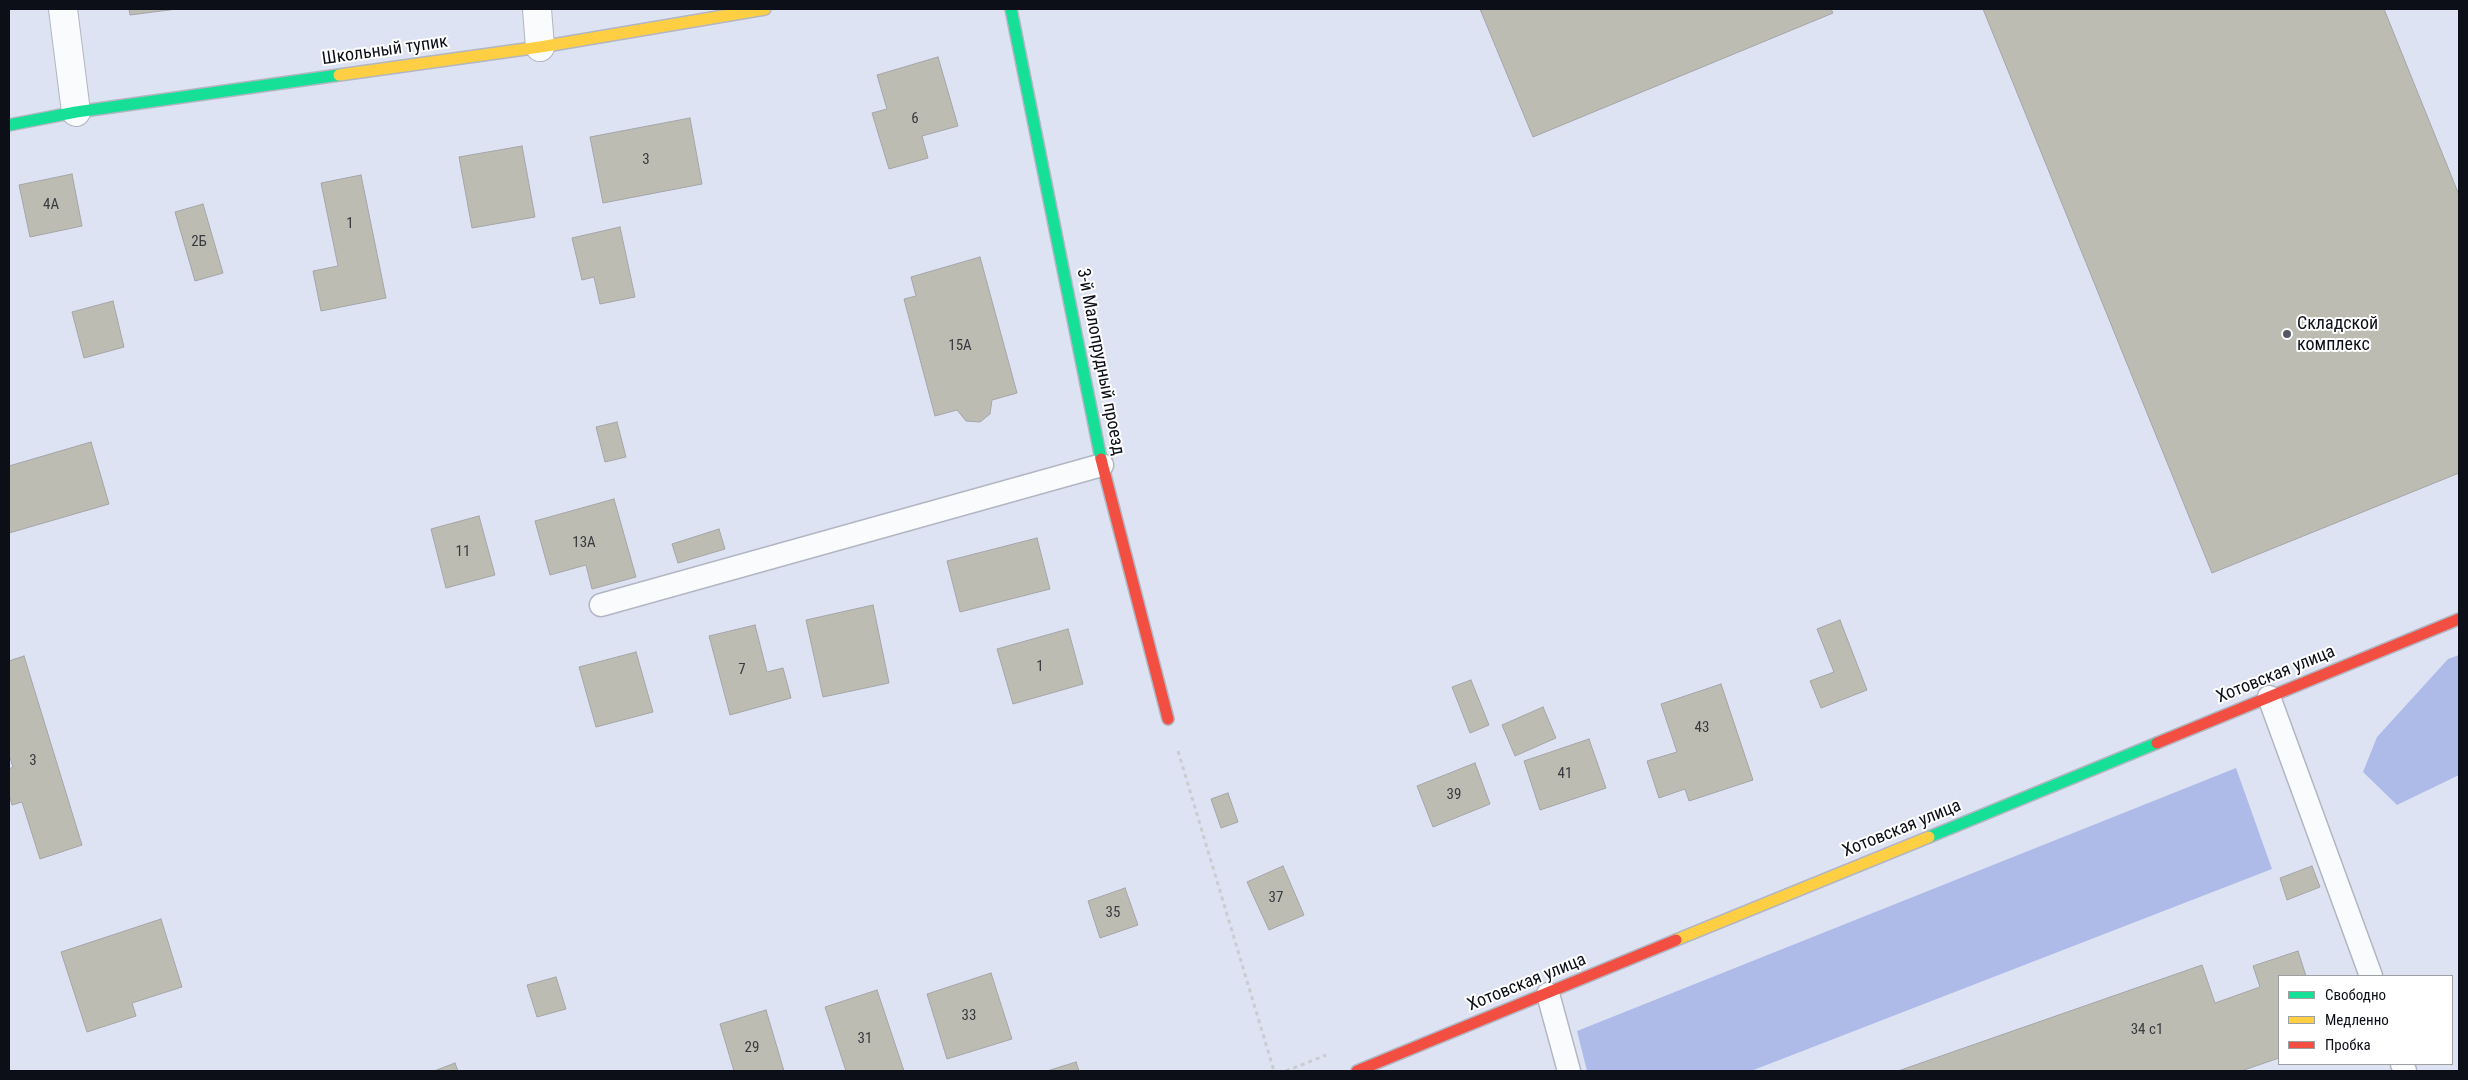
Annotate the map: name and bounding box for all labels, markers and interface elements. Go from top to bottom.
street label: Школьный тупик [321,31,449,71]
house number: 6 [911,110,919,128]
house number: 3 [642,151,650,169]
house number: 4А [43,196,59,214]
house number: 1 [346,215,354,233]
house number: 2Б [191,233,207,251]
street label: 3-й Малопрудный проезд [1071,267,1129,457]
place label: Складской комплекс [2297,313,2378,356]
marker: Складской комплекс [2281,328,2293,340]
house number: 15А [948,337,972,355]
house number: 13А [572,534,596,552]
house number: 11 [456,543,470,561]
street label: Хотовская улица [2214,641,2338,709]
house number: 1 [1036,658,1044,676]
house number: 7 [738,661,746,679]
house number: 43 [1695,719,1709,737]
house number: 3 [29,752,37,770]
house number: 41 [1558,765,1572,783]
house number: 39 [1447,786,1461,804]
street label: Хотовская улица [1840,795,1964,863]
house number: 37 [1269,889,1283,907]
house number: 35 [1106,904,1120,922]
street label: Хотовская улица [1465,949,1589,1017]
legend [2278,975,2453,1065]
text: Свободно [2325,986,2386,1004]
house number: 33 [962,1007,976,1025]
text: Медленно [2325,1011,2389,1029]
house number: 34 с1 [2131,1021,2163,1039]
house number: 31 [858,1030,872,1048]
text: Пробка [2325,1036,2371,1054]
house number: 29 [745,1039,759,1057]

